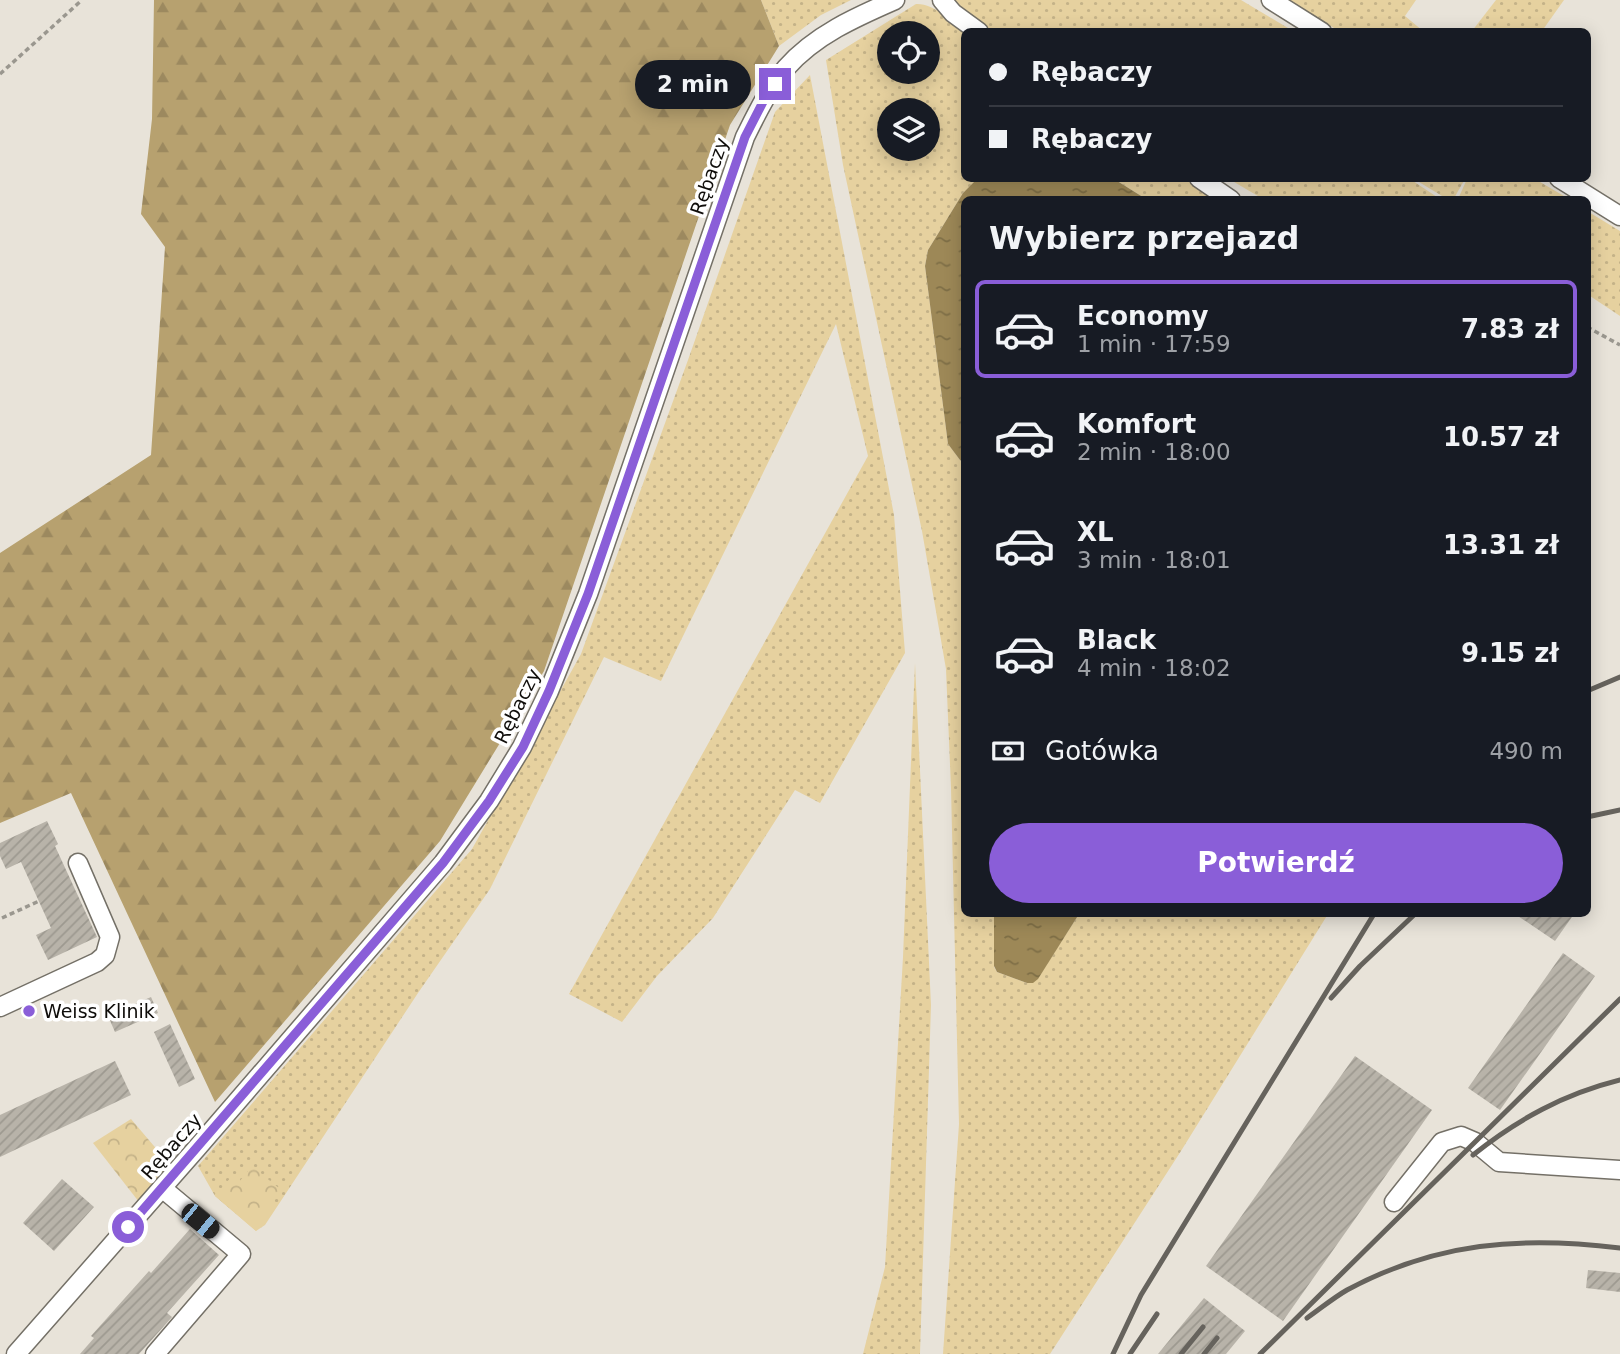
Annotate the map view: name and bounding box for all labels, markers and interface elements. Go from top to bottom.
map controls [877,21,940,161]
button: locate [877,21,940,84]
text: Rębaczy [1031,57,1152,87]
callout: 2 min [635,60,750,108]
route end [759,68,791,100]
text: 2 min [657,71,729,97]
button: layers [877,98,940,161]
text: Rębaczy [1031,124,1152,154]
street label: Rębaczy [686,134,732,218]
text: Wybierz przejazd [989,219,1299,257]
icon: car [993,298,1056,361]
text: Economy [1077,301,1208,331]
text: 7.83 zł [1461,314,1559,344]
text: 1 min · 17:59 [1077,331,1231,357]
icon: car [993,406,1056,469]
text: Komfort [1077,409,1196,439]
text: 10.57 zł [1443,422,1559,452]
text: 2 min · 18:00 [1077,439,1231,465]
icon: car [993,514,1056,577]
text: XL [1077,517,1114,547]
text: 13.31 zł [1443,530,1559,560]
text: 3 min · 18:01 [1077,547,1231,573]
icon: car [993,622,1056,685]
text: Black [1077,625,1156,655]
text: 9.15 zł [1461,638,1559,668]
text: 4 min · 18:02 [1077,655,1231,681]
street label: Rębaczy [490,665,544,747]
icon: cash [989,732,1027,770]
text: Gotówka [1045,736,1159,766]
text: 490 m [1489,738,1563,764]
button: Potwierdź [989,823,1563,903]
place label: Weiss Klinik [43,1000,155,1022]
marker: Weiss Klinik [21,1003,37,1019]
street label: Rębaczy [136,1108,206,1184]
car [178,1200,223,1242]
route start [112,1211,144,1243]

